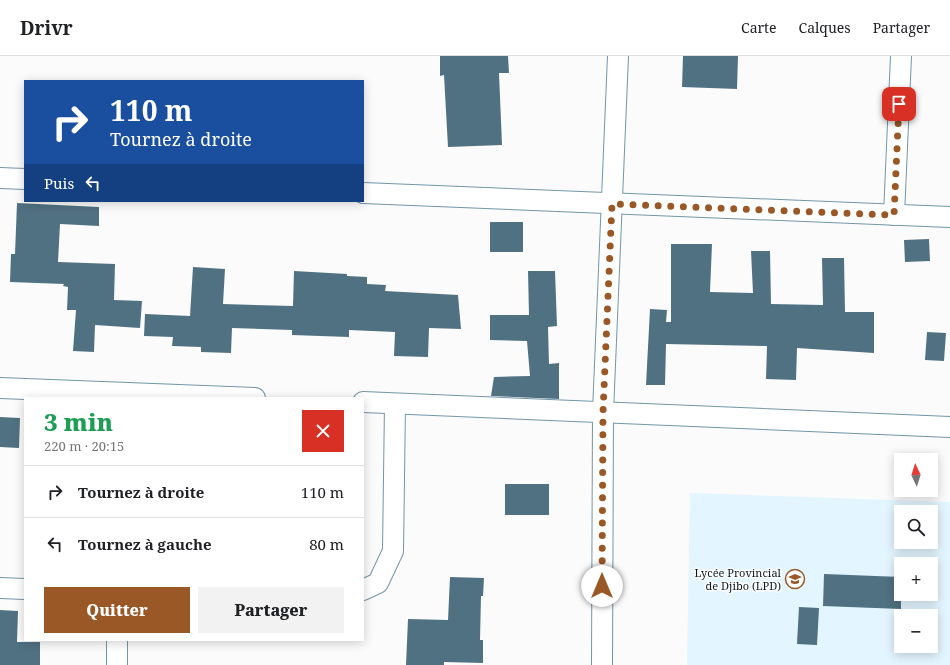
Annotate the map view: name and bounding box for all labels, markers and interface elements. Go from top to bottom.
text: Drivr [20,15,73,41]
text: Carte [741,18,777,37]
text: Calques [799,18,851,37]
text: Partager [873,18,930,37]
pin [882,87,916,121]
text: 110 m [110,91,192,129]
icon: arrive [888,93,910,115]
icon: right [44,96,96,148]
text: Tournez à droite [110,127,252,151]
icon: left [82,172,104,194]
text: Puis [44,173,74,193]
text: 3 min [44,405,113,438]
button: close [302,410,344,452]
text: 220 m · 20:15 [44,437,124,455]
north arrow [894,453,938,497]
map controls [894,453,938,653]
icon: right [44,481,66,503]
text: Tournez à droite [78,482,204,502]
text: 110 m [301,482,344,502]
button: search [894,505,938,549]
icon: left [44,533,66,555]
text: Tournez à gauche [78,534,212,554]
text: 80 m [309,534,344,554]
button: + [894,557,938,601]
position arrow [581,565,623,607]
place label: Lycée Provincial de Djibo (LPD) [695,565,782,593]
school or university icon: Lycée Provincial de Djibo (LPD) [784,568,806,590]
button: Quitter [44,587,190,633]
button: Partager [198,587,344,633]
button: − [894,609,938,653]

